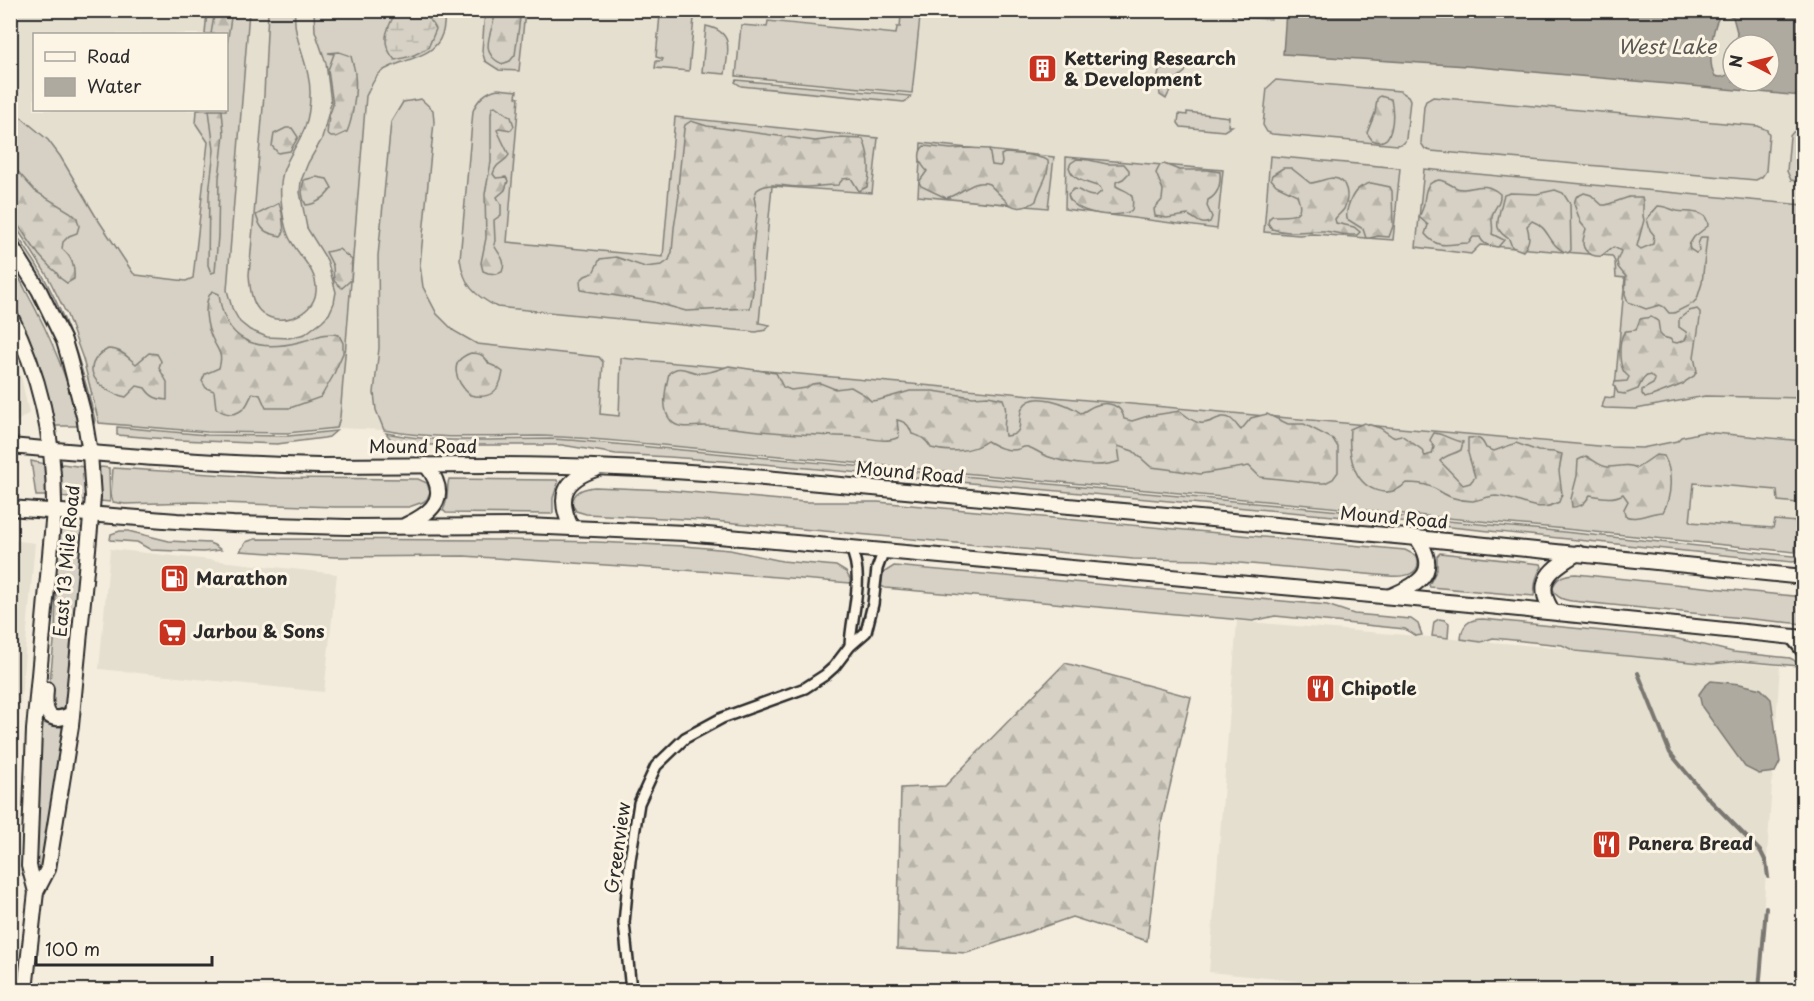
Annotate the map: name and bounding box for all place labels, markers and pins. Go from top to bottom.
place label: Kettering Research & Development [1064,44,1236,92]
building icon: Kettering Research & Development [1027,53,1059,85]
fuel station icon: Marathon [159,563,191,595]
place label: Marathon [196,564,288,591]
supermarket icon: Jarbou & Sons [156,616,188,648]
place label: Jarbou & Sons [193,617,325,644]
restaurant icon: Chipotle [1304,673,1336,705]
place label: Chipotle [1341,674,1417,701]
restaurant icon: Panera Bread [1591,828,1623,860]
place label: Panera Bread [1628,829,1753,856]

